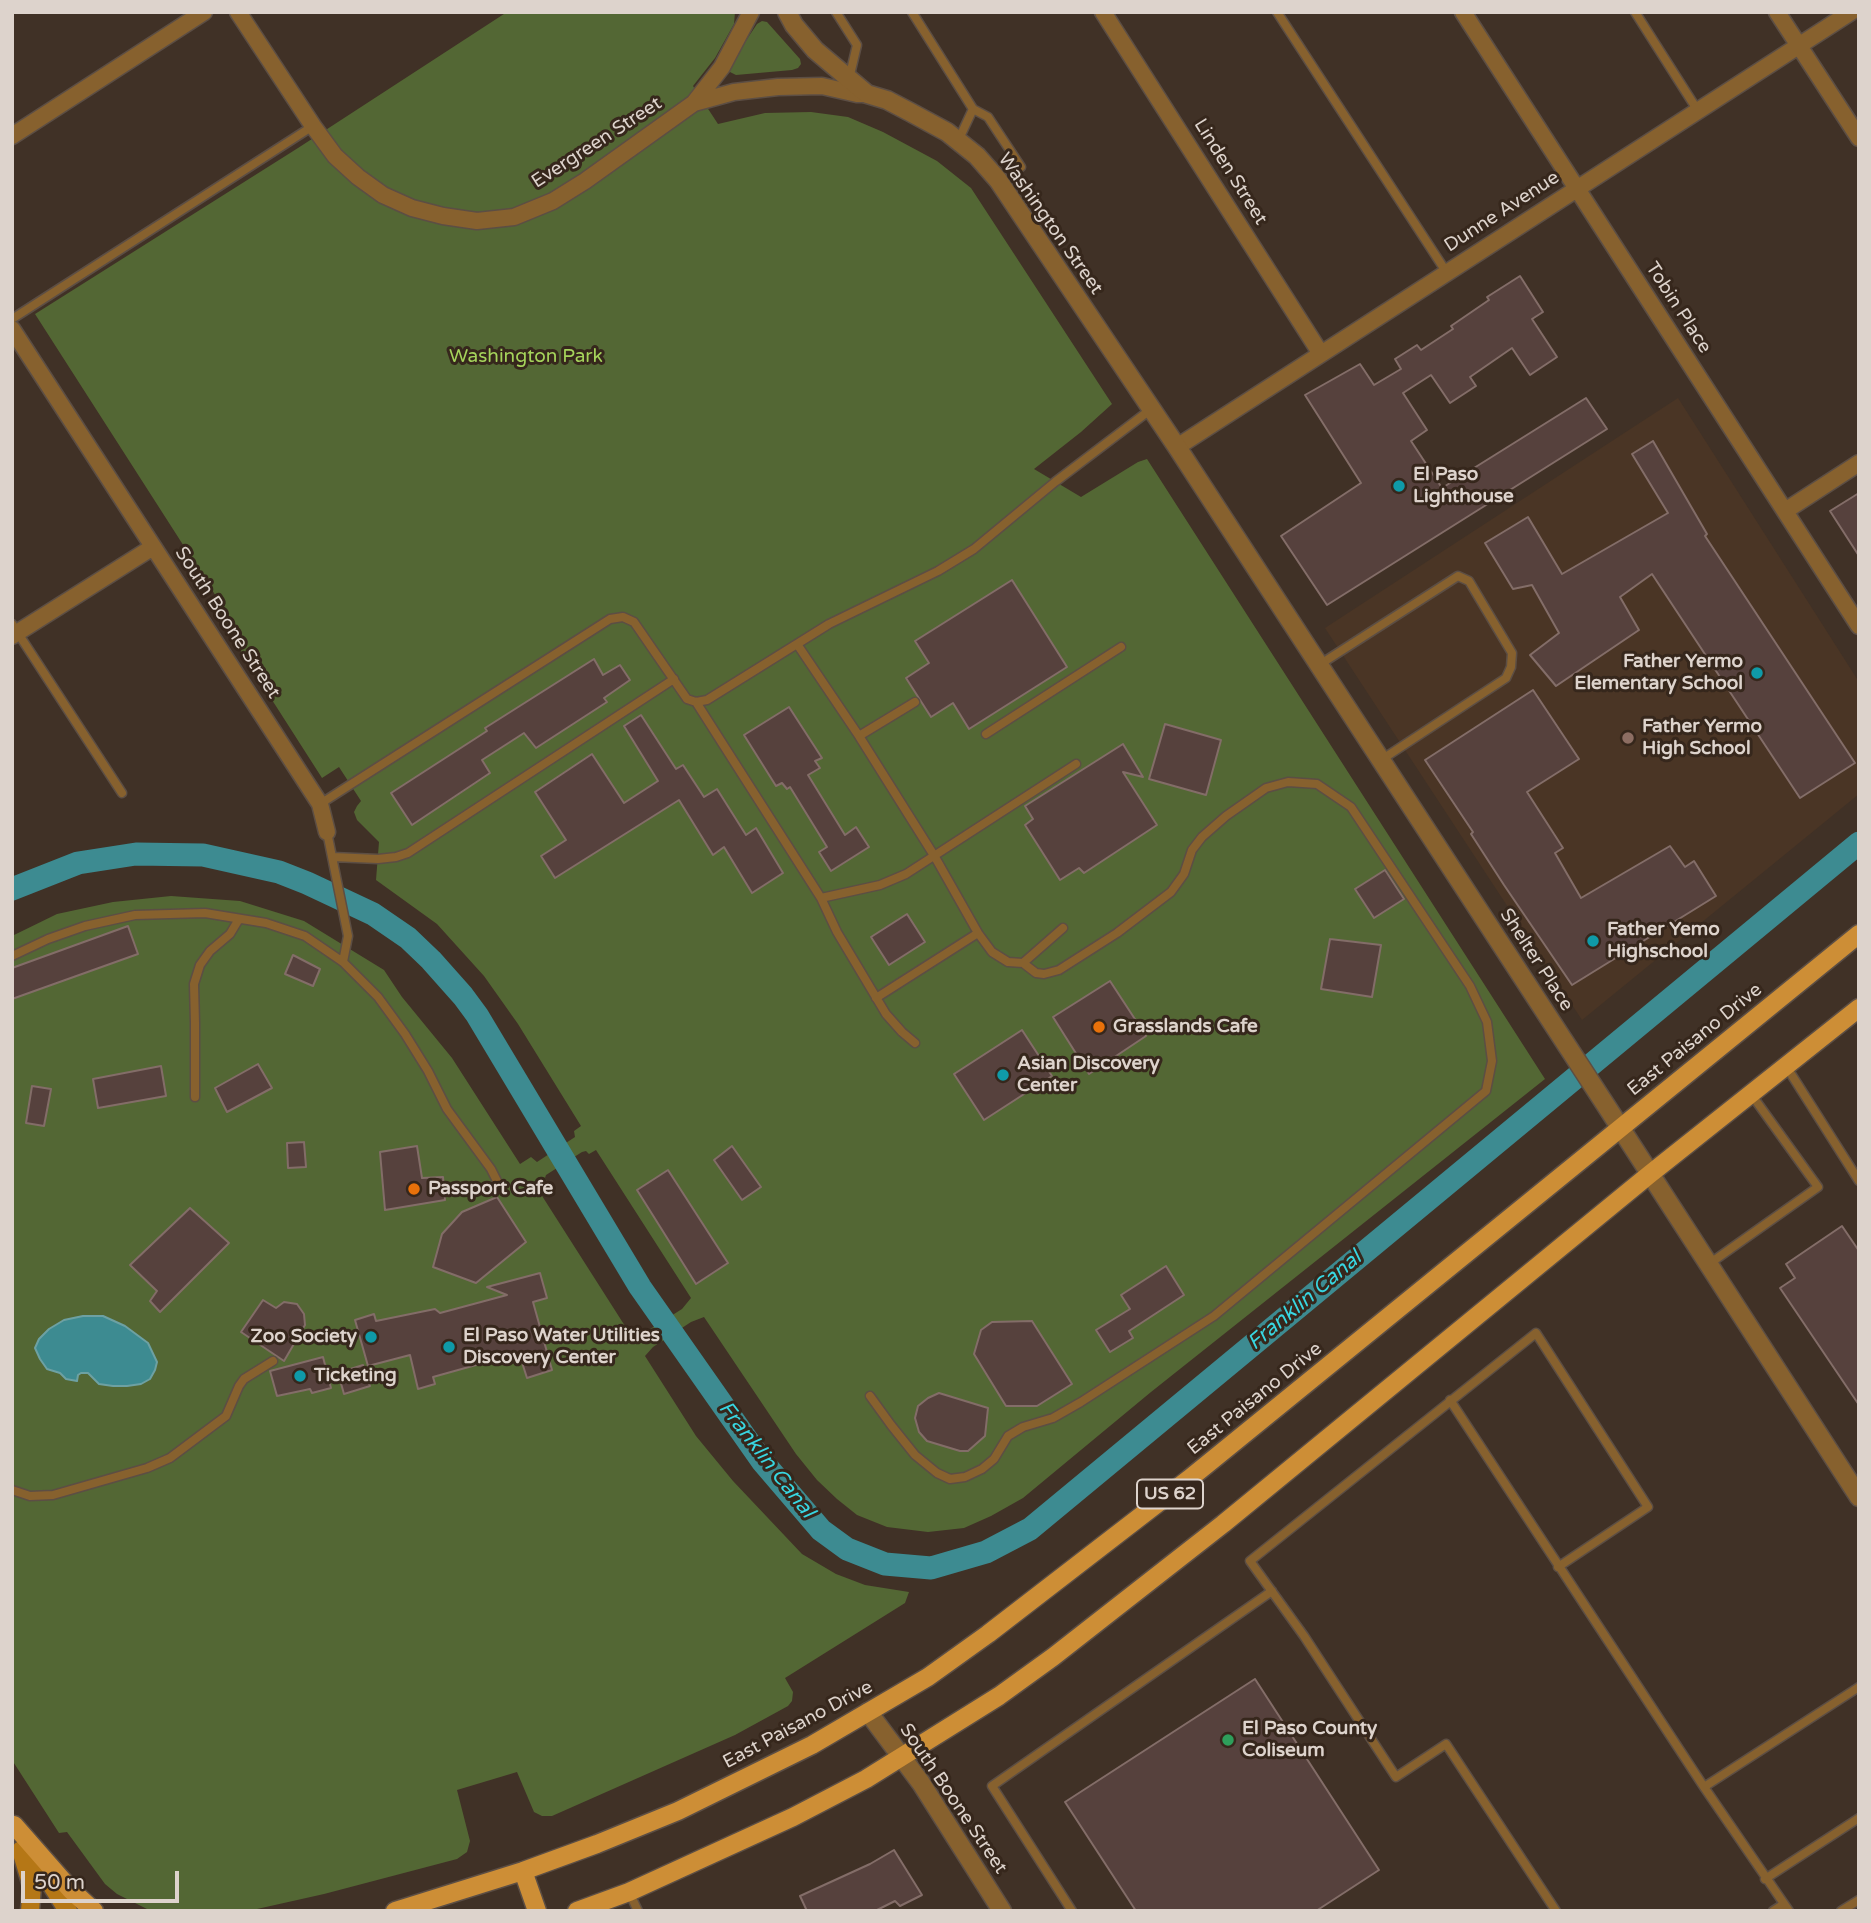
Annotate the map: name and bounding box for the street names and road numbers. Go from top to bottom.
street label: Evergreen Street [528,92,666,194]
street label: Linden Street [1188,115,1272,229]
street label: Washington Street [993,149,1107,299]
street label: Dunne Avenue [1440,166,1564,258]
street label: Tobin Place [1640,258,1716,358]
street label: South Boone Street [169,543,285,703]
street label: Shelter Place [1494,904,1578,1016]
street label: East Paisano Drive [1623,979,1767,1101]
street label: East Paisano Drive [1183,1338,1327,1460]
road number: US 62 [1137,1479,1203,1508]
street label: East Paisano Drive [719,1676,877,1774]
street label: South Boone Street [894,1720,1012,1878]

